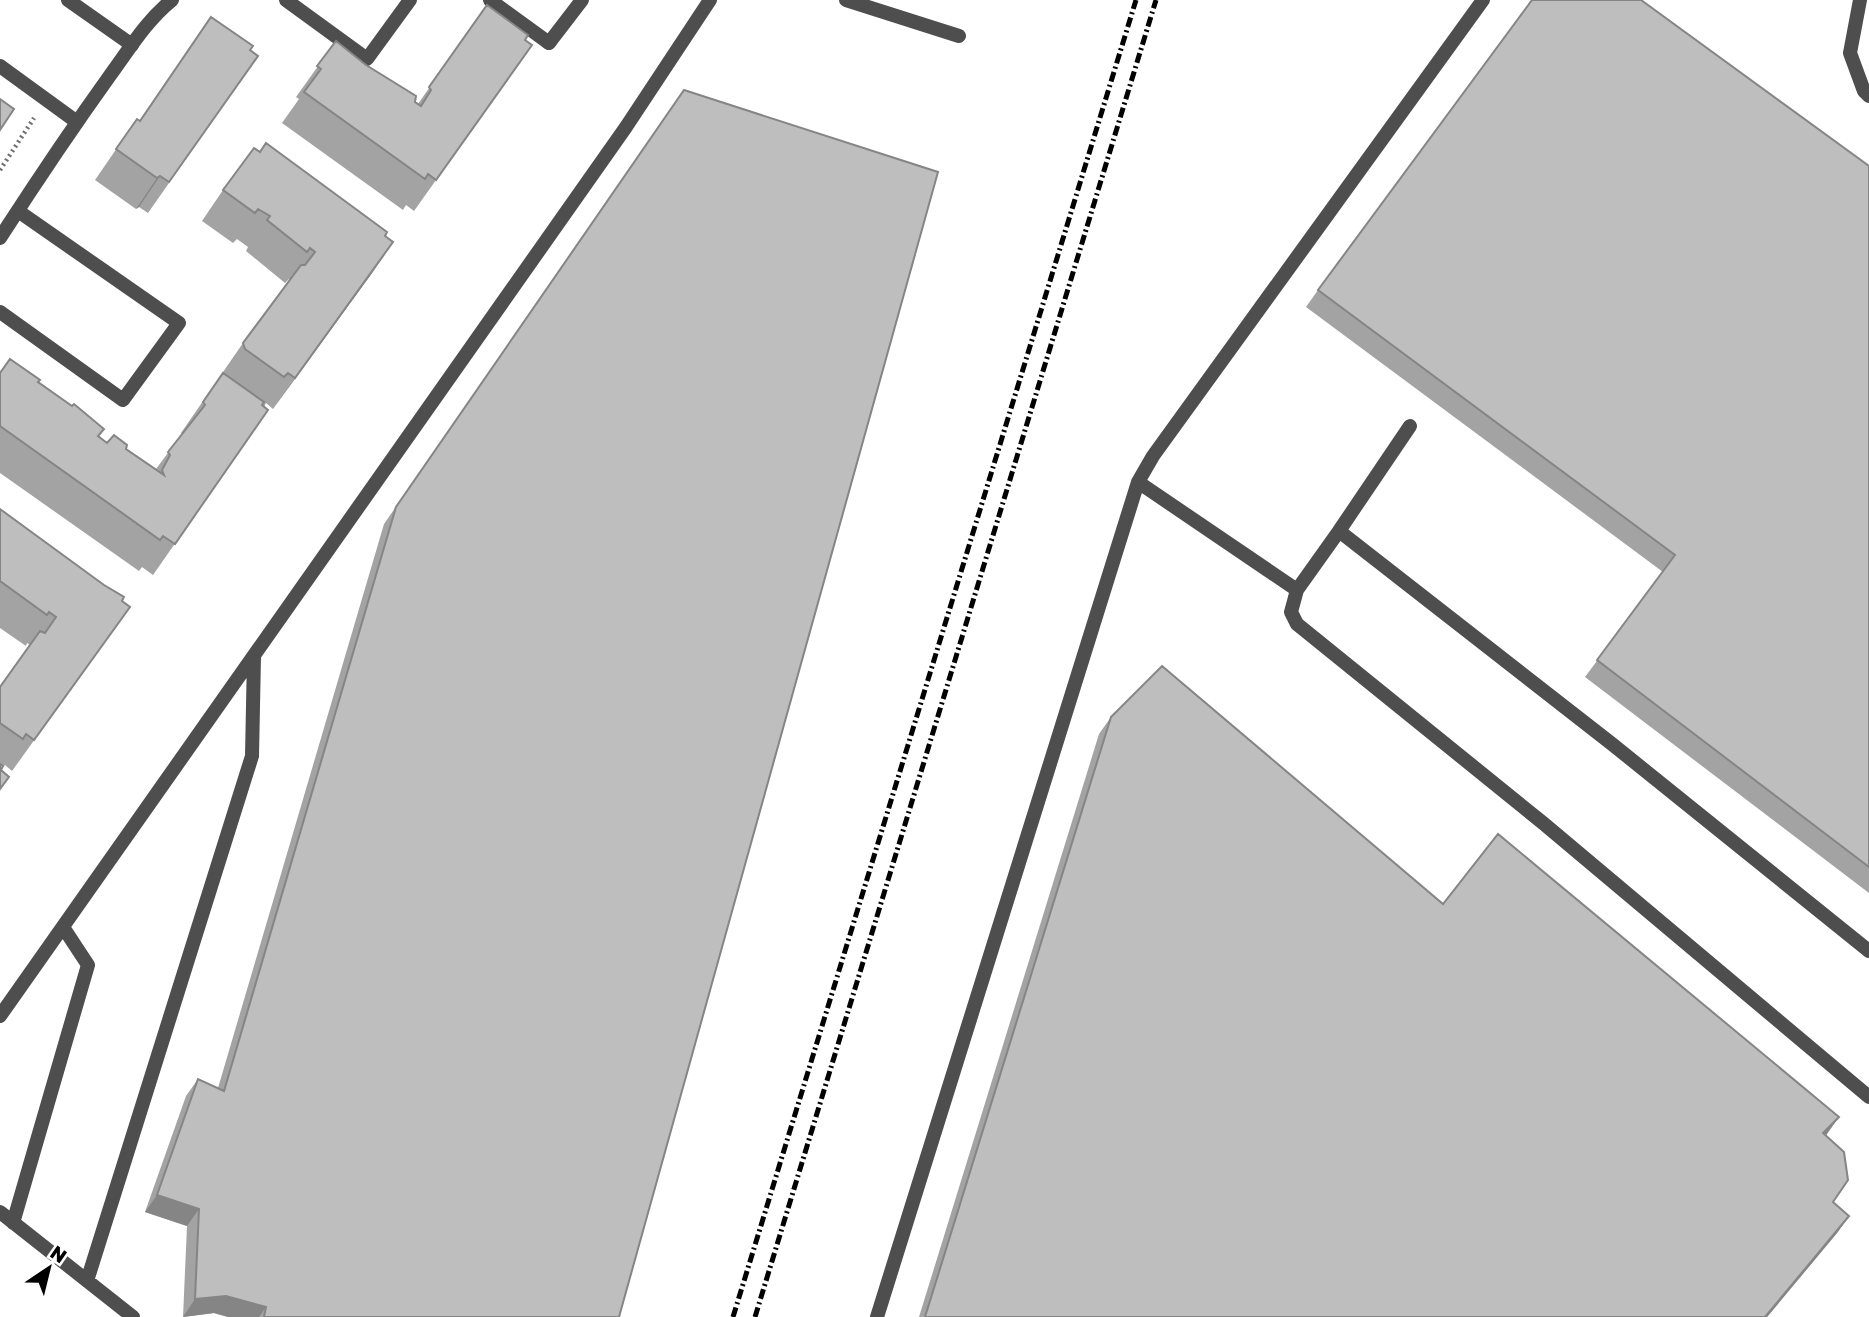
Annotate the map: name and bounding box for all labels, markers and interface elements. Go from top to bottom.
north arrow [14,1233,84,1303]
text: N [47,1240,72,1267]

